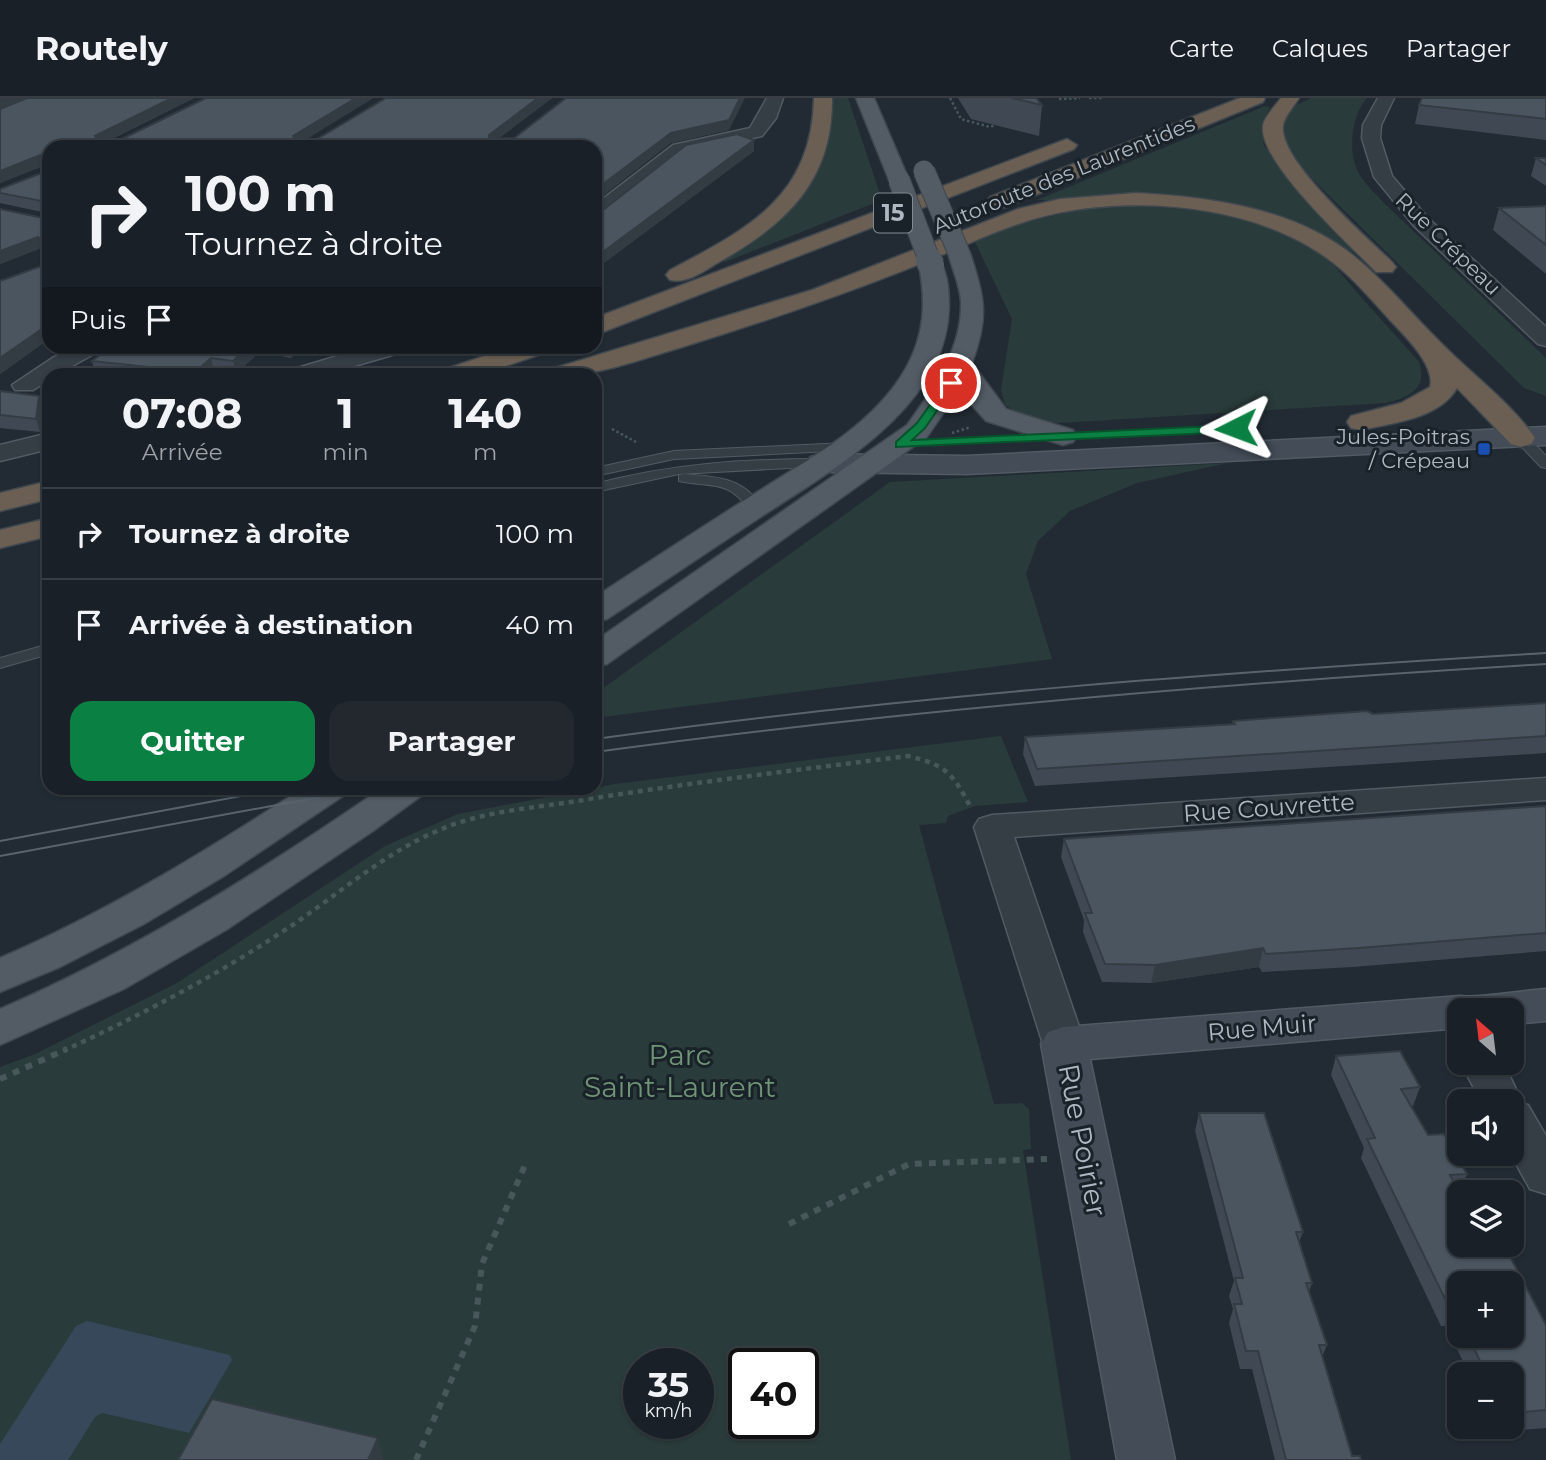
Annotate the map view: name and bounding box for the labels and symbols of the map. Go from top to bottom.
street label: Autoroute des Laurentides [929,111,1198,239]
street label: Rue Crépeau [1391,187,1506,300]
road number: 15 [874,194,912,232]
pin [921,353,981,413]
position arrow [1199,391,1273,465]
place label: Jules-Poitras / Crépeau [1336,424,1470,473]
marker: Jules-Poitras / Crépeau [1476,441,1492,457]
street label: Rue Couvrette [1182,787,1356,828]
north arrow [1447,998,1524,1074]
street label: Rue Muir [1206,1008,1318,1047]
park label: Parc Saint-Laurent [584,1038,776,1104]
street label: Rue Poirier [1052,1061,1114,1219]
speed limit sign: 40 [728,1348,819,1439]

